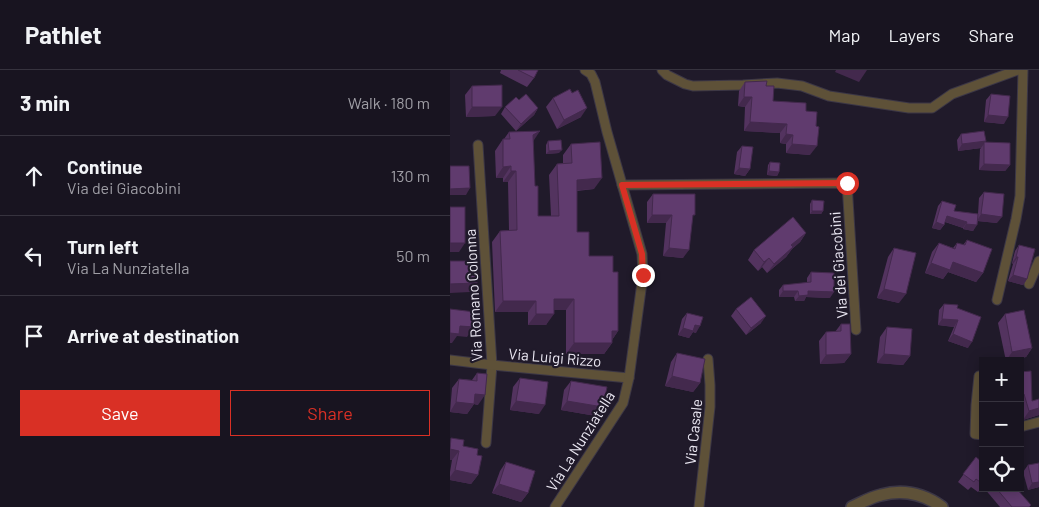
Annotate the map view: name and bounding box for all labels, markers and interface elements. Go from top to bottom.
text: Pathlet [25,20,102,49]
text: Map [828,24,860,46]
text: Layers [888,24,941,46]
text: Share [969,24,1014,46]
text: 3 min [20,90,70,115]
text: Walk · 180 m [348,93,430,112]
text: Continue [67,155,143,178]
icon: ahead [20,162,48,190]
text: 130 m [391,166,430,185]
route start [836,172,859,195]
text: Via dei Giacobini [67,178,181,197]
street label: Via dei Giacobini [825,211,851,319]
street label: Via Romano Colonna [461,228,485,362]
text: Turn left [67,235,138,258]
icon: left [20,242,48,270]
text: 50 m [396,246,430,265]
text: Via La Nunziatella [67,258,189,277]
route end [632,264,655,287]
icon: arrive [20,322,48,350]
text: Arrive at destination [67,324,239,347]
street label: Via Luigi Rizzo [508,344,602,370]
map controls [979,357,1024,492]
button: + [979,357,1024,402]
street label: Via La Nunziatella [542,388,618,494]
button: Save [20,390,220,436]
button: Share [230,390,430,436]
street label: Via Casale [681,398,705,466]
button: − [979,402,1024,447]
button: locate [979,447,1024,492]

